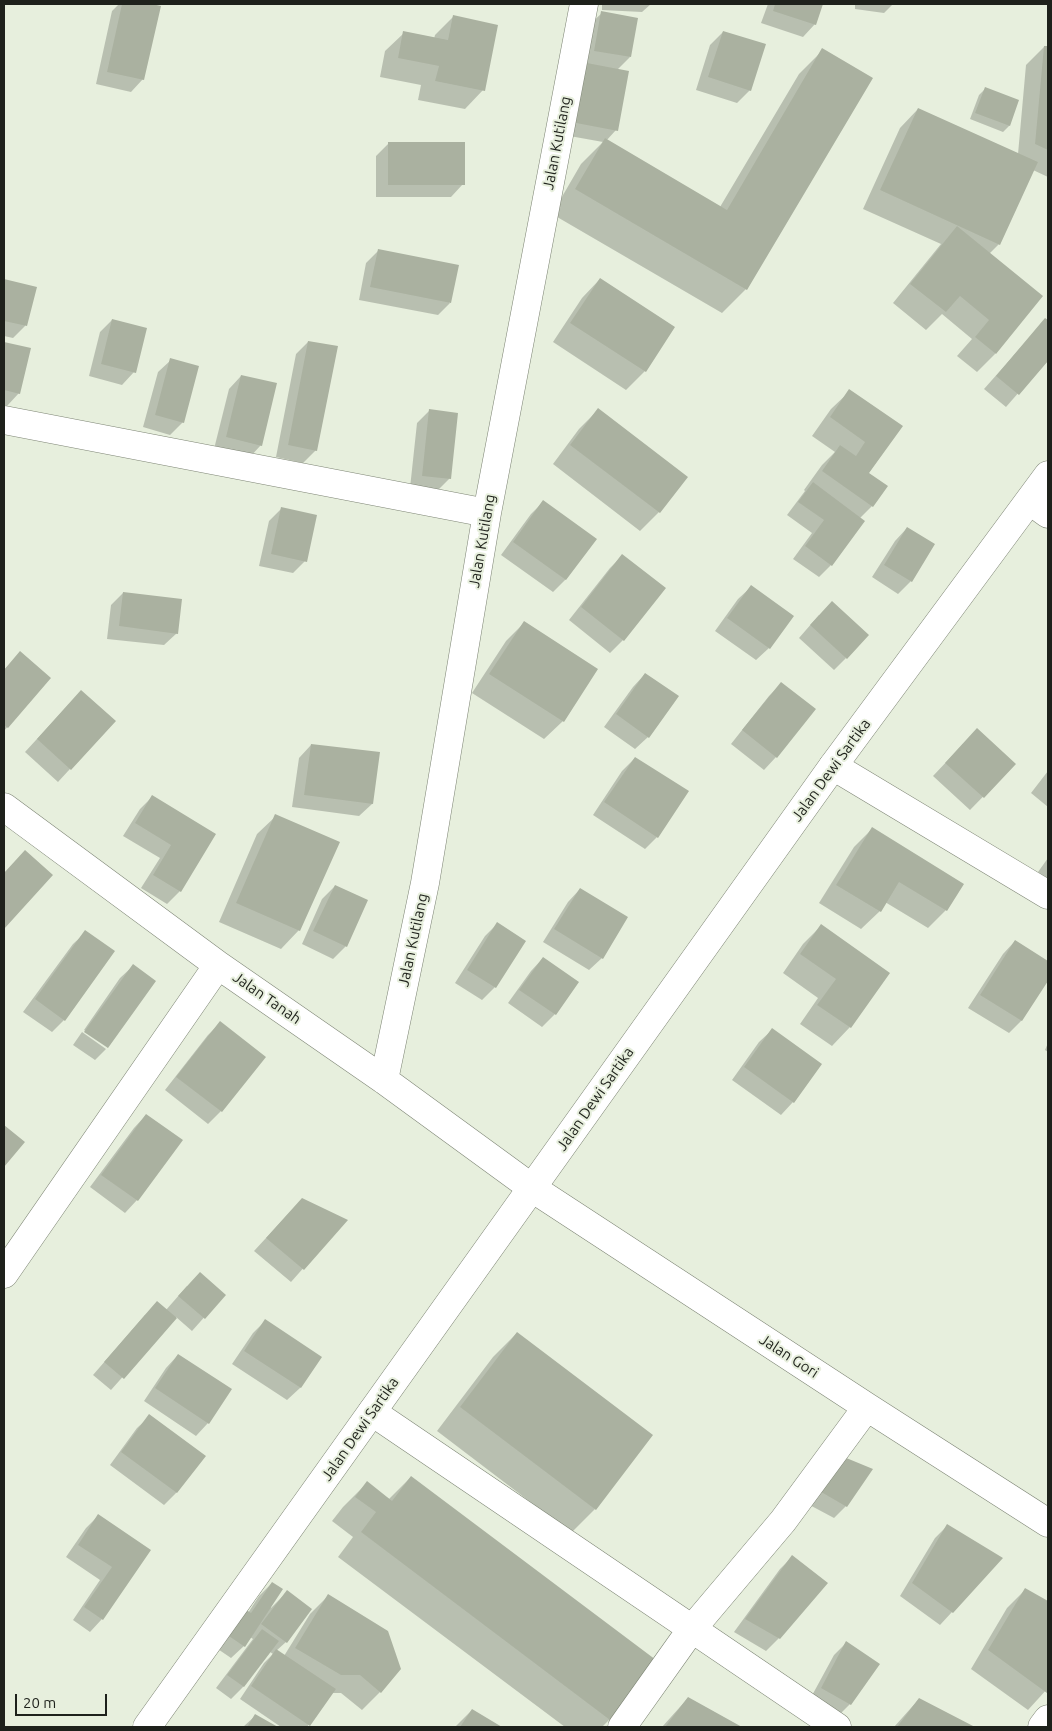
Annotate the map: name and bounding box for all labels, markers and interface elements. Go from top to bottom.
street label: Jalan Kutilang [539,95,575,191]
street label: Jalan Kutilang [465,493,499,589]
street label: Jalan Dewi Sartika [788,715,874,825]
street label: Jalan Kutilang [394,892,432,988]
street label: Jalan Tanah [229,968,305,1028]
street label: Jalan Dewi Sartika [553,1044,637,1154]
street label: Jalan Gori [756,1330,822,1382]
street label: Jalan Dewi Sartika [318,1374,402,1484]
scale bar [18,1684,110,1716]
text: 20 m [23,1694,56,1711]

